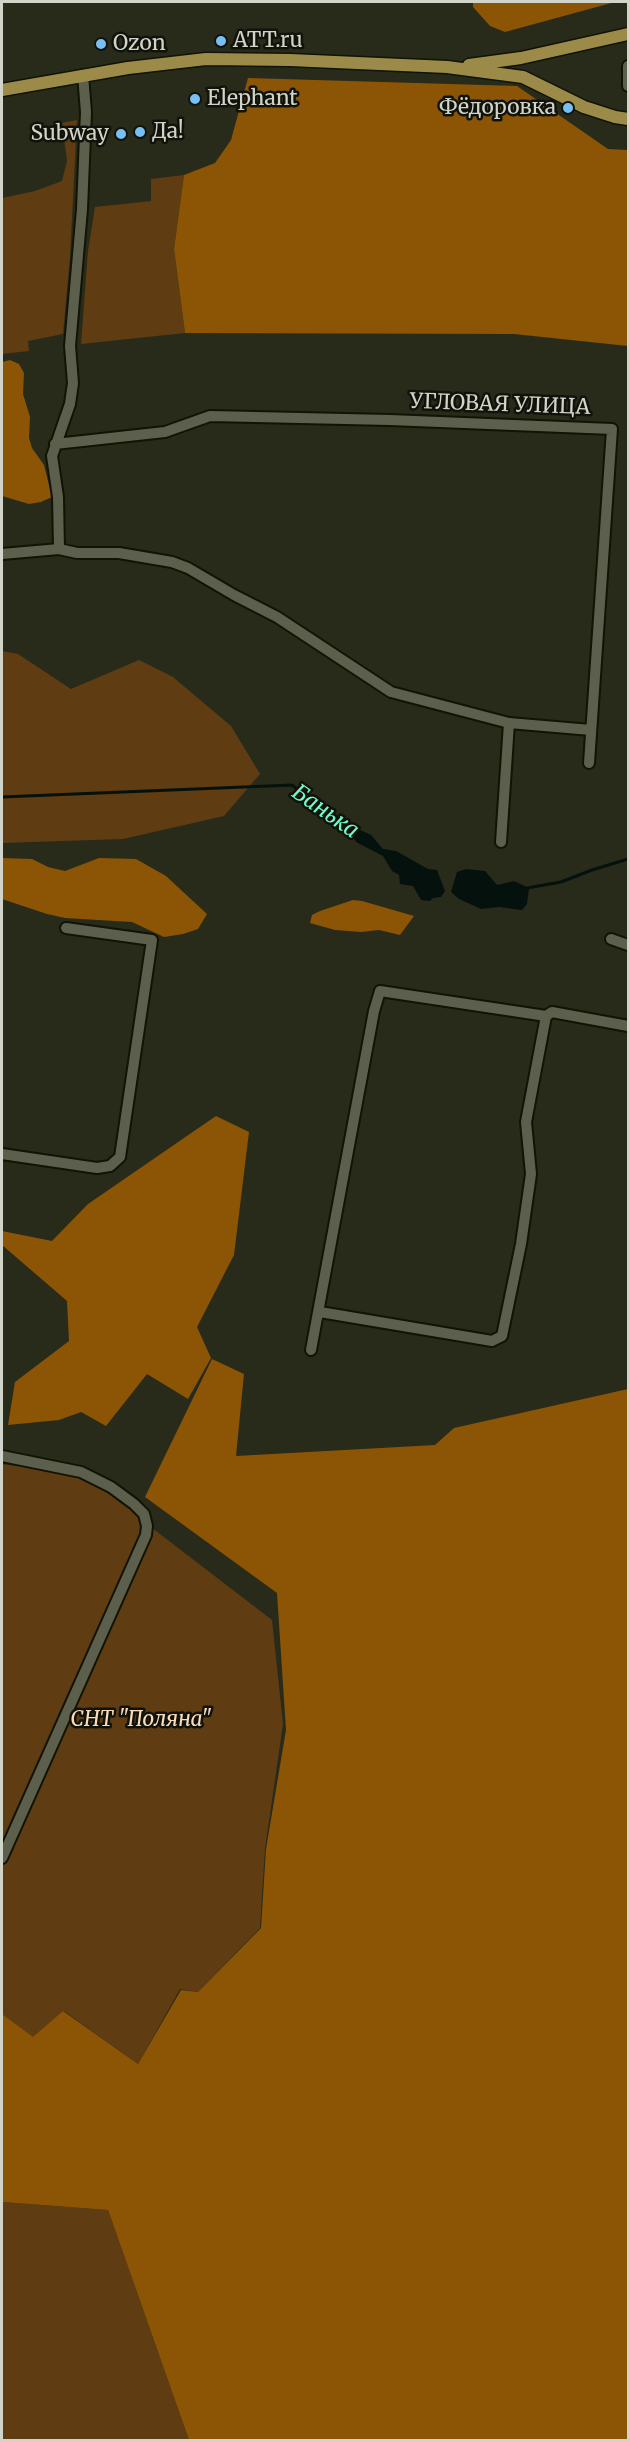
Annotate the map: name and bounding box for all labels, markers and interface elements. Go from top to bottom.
place label: ATT.ru [233,28,303,54]
place label: Ozon [113,31,166,57]
marker: ATT.ru [214,34,228,48]
marker: Ozon [94,37,108,51]
place label: Elephant [207,86,297,112]
marker: Elephant [188,92,202,106]
place label: Фёдоровка [439,95,556,121]
marker: Фёдоровка [561,101,575,115]
place label: Да! [152,119,184,145]
place label: Subway [31,121,109,147]
marker: Да! [133,125,147,139]
marker: Subway [114,127,128,141]
street label: УГЛОВАЯ УЛИЦА [409,389,591,421]
water label: Банька [286,780,364,844]
park label: СНТ "Поляна" [70,1707,212,1733]

